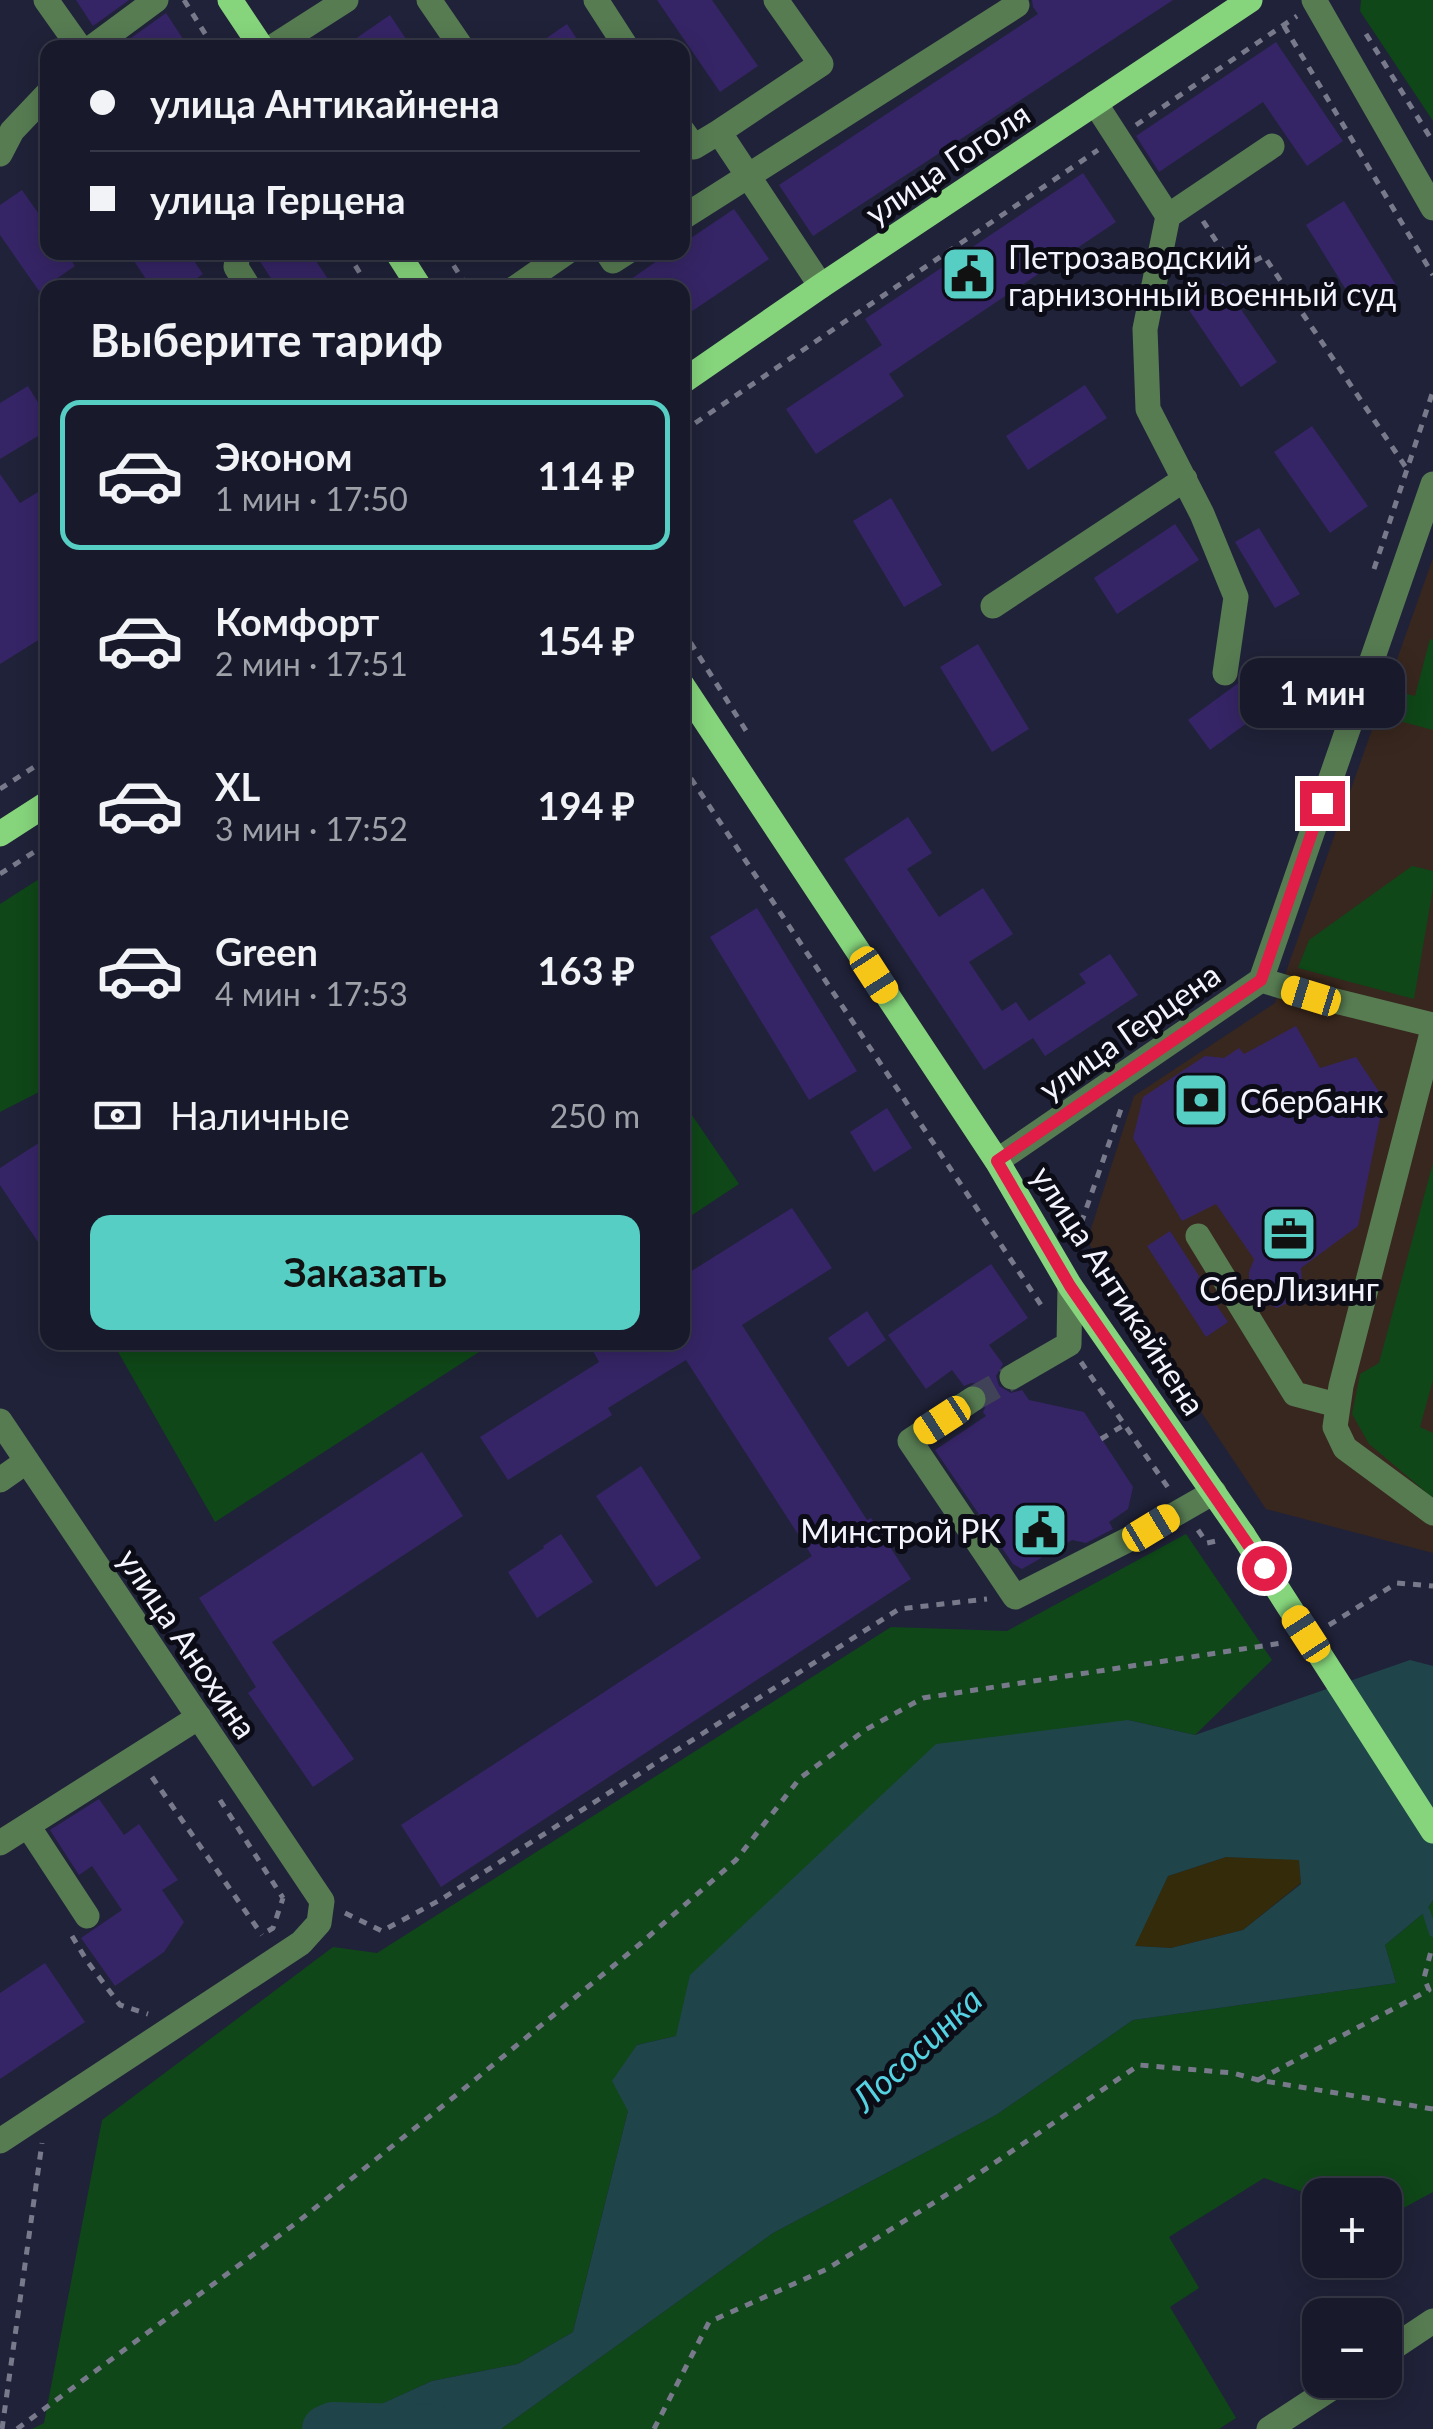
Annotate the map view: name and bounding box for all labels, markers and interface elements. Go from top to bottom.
text: улица Антикайнена [150,80,500,126]
street label: улица Гоголя [857,94,1037,232]
text: улица Герцена [150,176,405,222]
place label: Петрозаводский гарнизонный военный суд [1008,237,1396,313]
public building icon: Петрозаводский гарнизонный военный суд [939,244,999,304]
text: Выберите тариф [90,313,443,367]
icon: car [95,430,185,520]
text: Эконом [215,433,353,479]
text: 114 ₽ [538,452,635,498]
text: 1 мин · 17:50 [215,479,408,518]
icon: car [95,595,185,685]
text: Комфорт [215,598,379,644]
text: 154 ₽ [538,617,635,663]
text: 2 мин · 17:51 [215,644,408,683]
callout: 1 мин [1240,658,1404,728]
text: 1 мин [1279,673,1366,712]
icon: car [95,760,185,850]
text: XL [215,763,260,809]
route end [1300,781,1345,826]
text: 194 ₽ [538,782,635,828]
text: 3 мин · 17:52 [215,809,408,848]
icon: car [95,925,185,1015]
text: Green [215,928,318,974]
car [845,942,903,1008]
text: 163 ₽ [538,947,635,993]
street label: улица Герцена [1031,954,1227,1108]
car [1278,973,1344,1019]
text: 4 мин · 17:53 [215,974,408,1013]
bank icon: Сбербанк [1171,1070,1231,1130]
place label: Сбербанк [1240,1081,1384,1120]
icon: cash [90,1088,145,1143]
text: Наличные [170,1092,350,1138]
text: 250 m [550,1096,640,1135]
street label: улица Антикайнена [1024,1158,1214,1422]
office icon: СберЛизинг [1259,1204,1319,1264]
button: Заказать [90,1215,640,1330]
place label: СберЛизинг [1199,1269,1379,1308]
car [909,1391,975,1449]
public building icon: Минстрой РК [1010,1500,1070,1560]
car [1118,1500,1184,1556]
place label: Минстрой РК [800,1511,1002,1550]
street label: улица Анохина [110,1541,266,1745]
route start [1242,1546,1287,1591]
car [1277,1601,1335,1667]
water label: Лососинка [841,1977,990,2120]
map controls [1302,2178,1402,2398]
button: + [1302,2178,1402,2278]
button: − [1302,2298,1402,2398]

